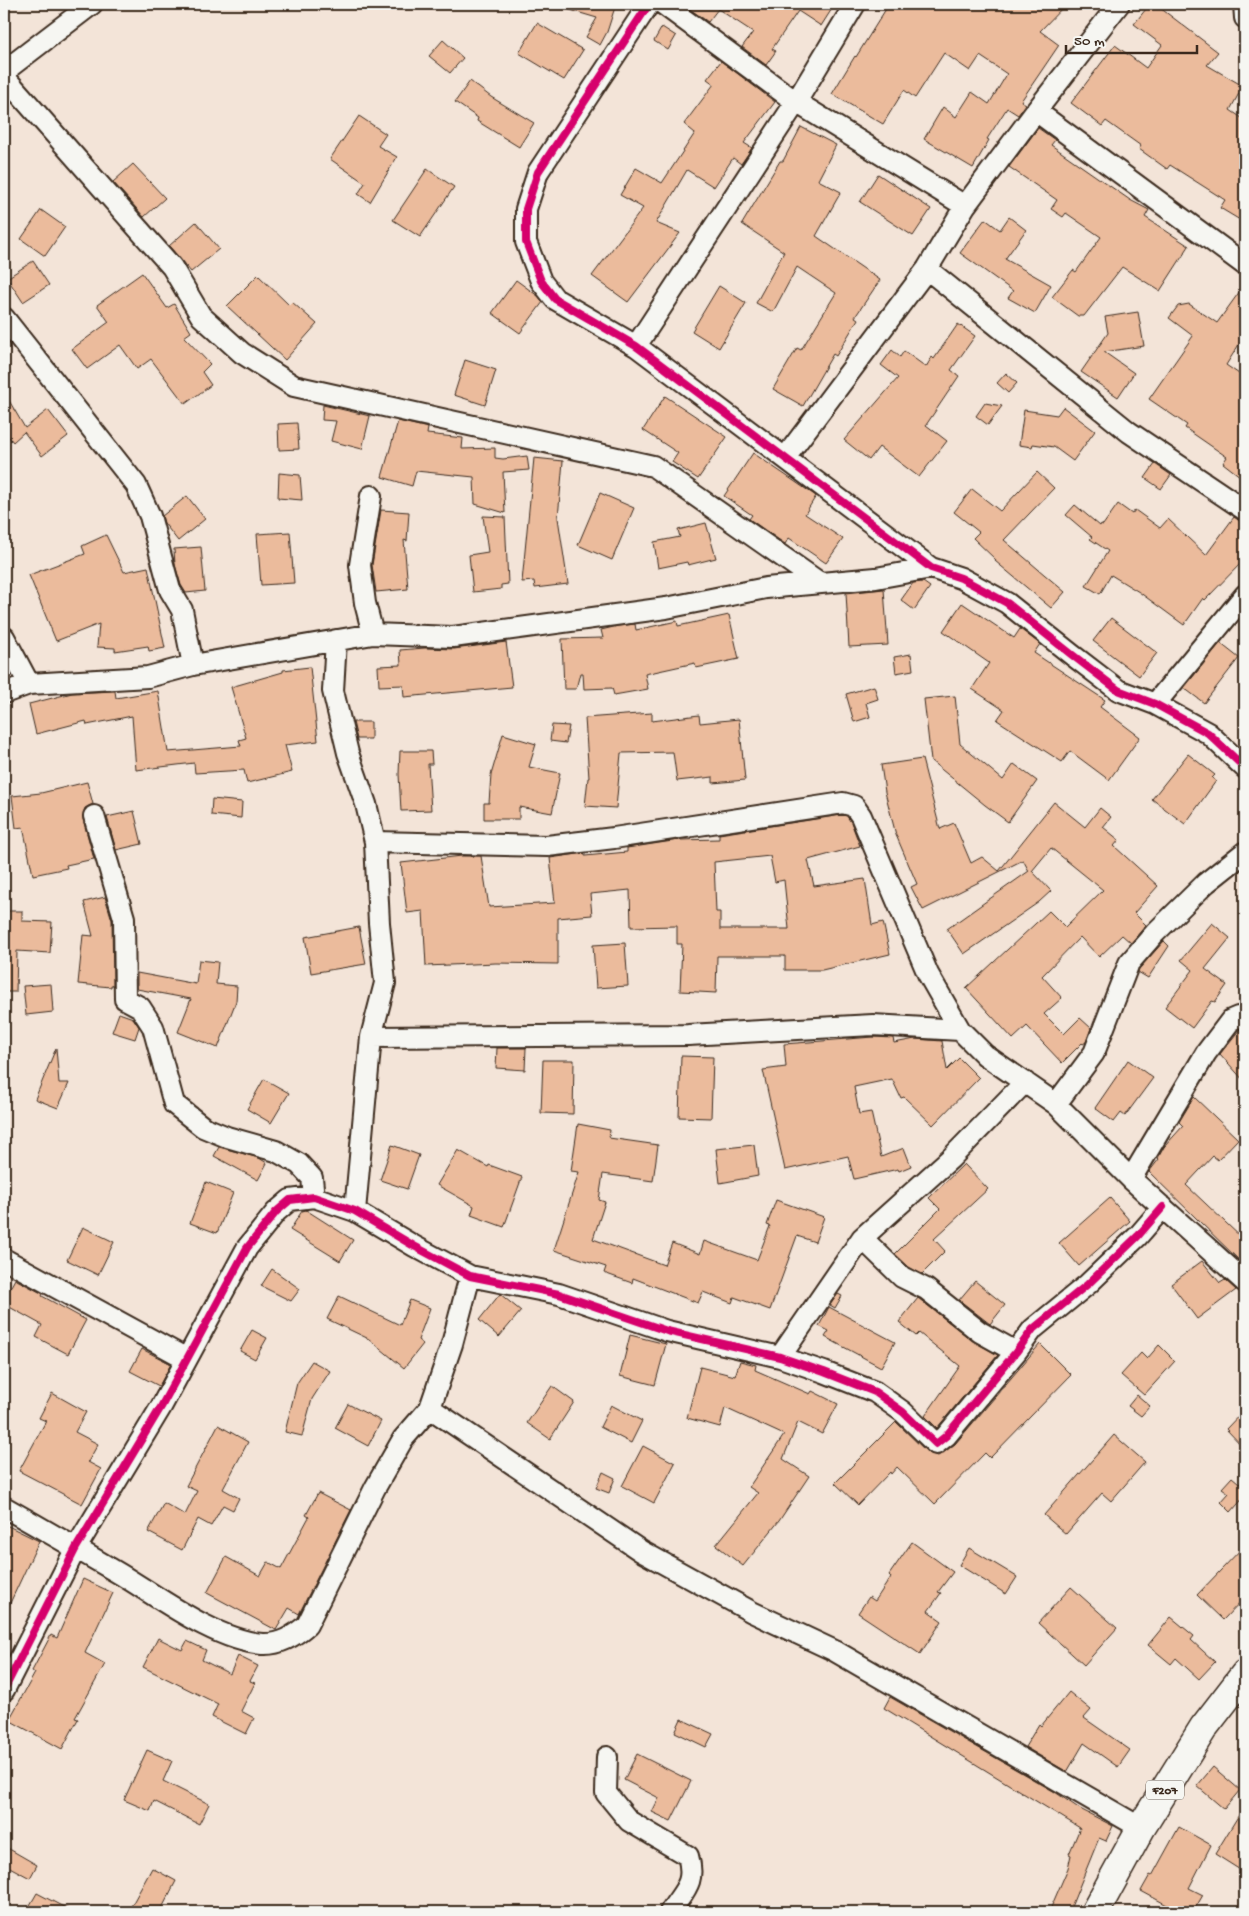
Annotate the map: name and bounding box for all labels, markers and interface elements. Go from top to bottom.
scale bar [1066,22,1198,54]
text: 50 m [1074,33,1105,51]
road number: F207 [1146,1780,1184,1800]

